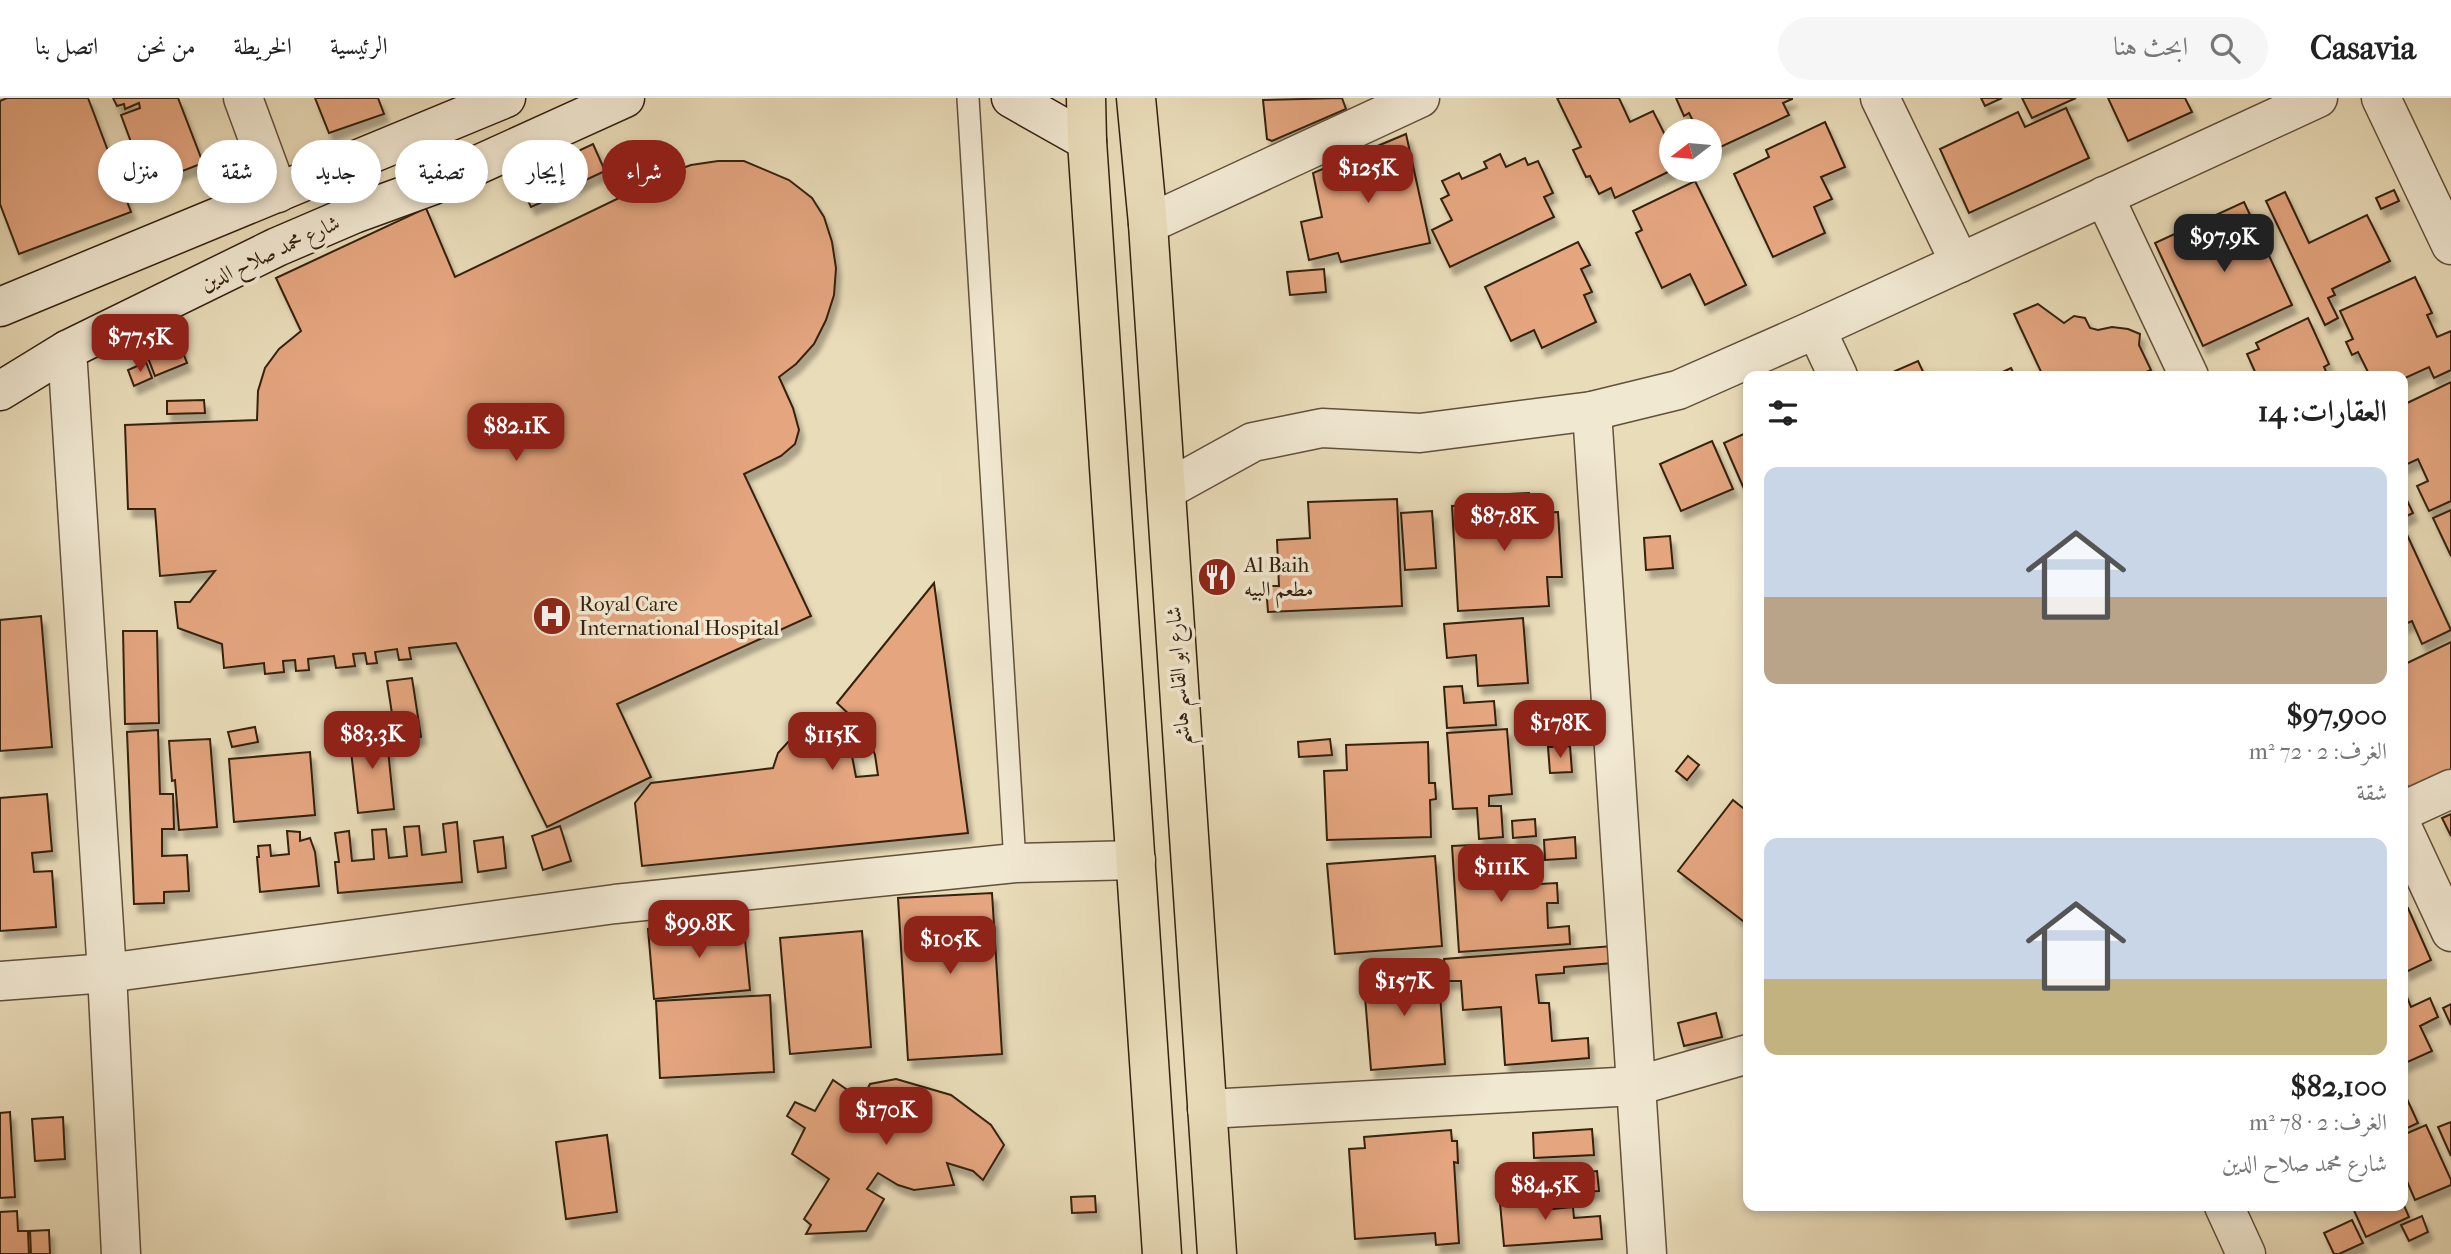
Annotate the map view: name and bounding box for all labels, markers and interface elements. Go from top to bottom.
search box [1778,17,2268,80]
icon: search [2206,29,2244,67]
text: Casavia [2310,29,2416,68]
text: ابحث هنا [2113,31,2188,62]
text: اتصل بنا [35,32,98,60]
text: من نحن [136,32,196,60]
text: الخريطة [234,32,292,60]
text: الرئيسية [330,32,388,60]
north arrow [1659,119,1722,182]
map controls [1659,119,1722,182]
chip: منزل [98,140,183,203]
chip: شقة [197,140,277,203]
chip: جديد [291,140,381,203]
chip: تصفية [395,140,488,203]
chip: إيجار [502,140,588,203]
chip: شراء [602,140,686,203]
pin: $125K [1319,146,1417,205]
text: $125K [1338,154,1398,181]
street label: شارع محمد صلاح الدين [197,210,346,302]
pin: $97.9K [2167,214,2281,274]
text: $97.9K [2190,223,2258,250]
pin: $77.5K [83,314,197,374]
text: $77.5K [108,323,172,350]
icon: filters [1764,394,1802,432]
text: العقارات: 14 [2258,394,2387,429]
pin: $82.1K [459,404,573,463]
text: $82.1K [483,412,549,439]
pin: $87.8K [1447,494,1561,553]
text: $87.8K [1470,502,1538,529]
icon: home [2013,512,2139,638]
place label: Al Baih مطعم البيه [1243,553,1313,609]
restaurant icon: Al Baih مطعم البيه [1196,556,1238,598]
place label: Royal Care International Hospital [579,592,780,640]
hospital icon: Royal Care International Hospital [531,595,573,637]
street label: شارع ابو القاسم هاشم [1161,605,1204,746]
text: $97,900 [2286,698,2387,733]
pin: $178K [1511,700,1609,760]
text: $178K [1530,709,1590,736]
pin: $83.3K [315,712,429,771]
pin: $115K [783,712,881,772]
text: $83.3K [340,720,404,747]
text: $115K [804,721,860,748]
text: الغرف: 2 · 72 m² [2249,738,2387,765]
text: شقة [2357,779,2387,806]
pin: $111K [1452,844,1550,904]
text: $111K [1474,853,1528,880]
icon: home [2013,883,2139,1009]
pin: $99.8K [642,900,756,960]
text: $99.8K [664,909,734,936]
pin: $105K [901,916,999,976]
text: $105K [920,925,980,952]
pin: $157K [1355,958,1453,1018]
text: $157K [1375,967,1433,994]
text: $82,100 [2290,1069,2387,1104]
pin: $170K [837,1088,935,1147]
text: $170K [855,1096,917,1123]
text: الغرف: 2 · 78 m² [2249,1109,2387,1136]
text: شارع محمد صلاح الدين [2222,1150,2387,1177]
pin: $84.5K [1488,1162,1602,1222]
text: $84.5K [1511,1171,1579,1198]

